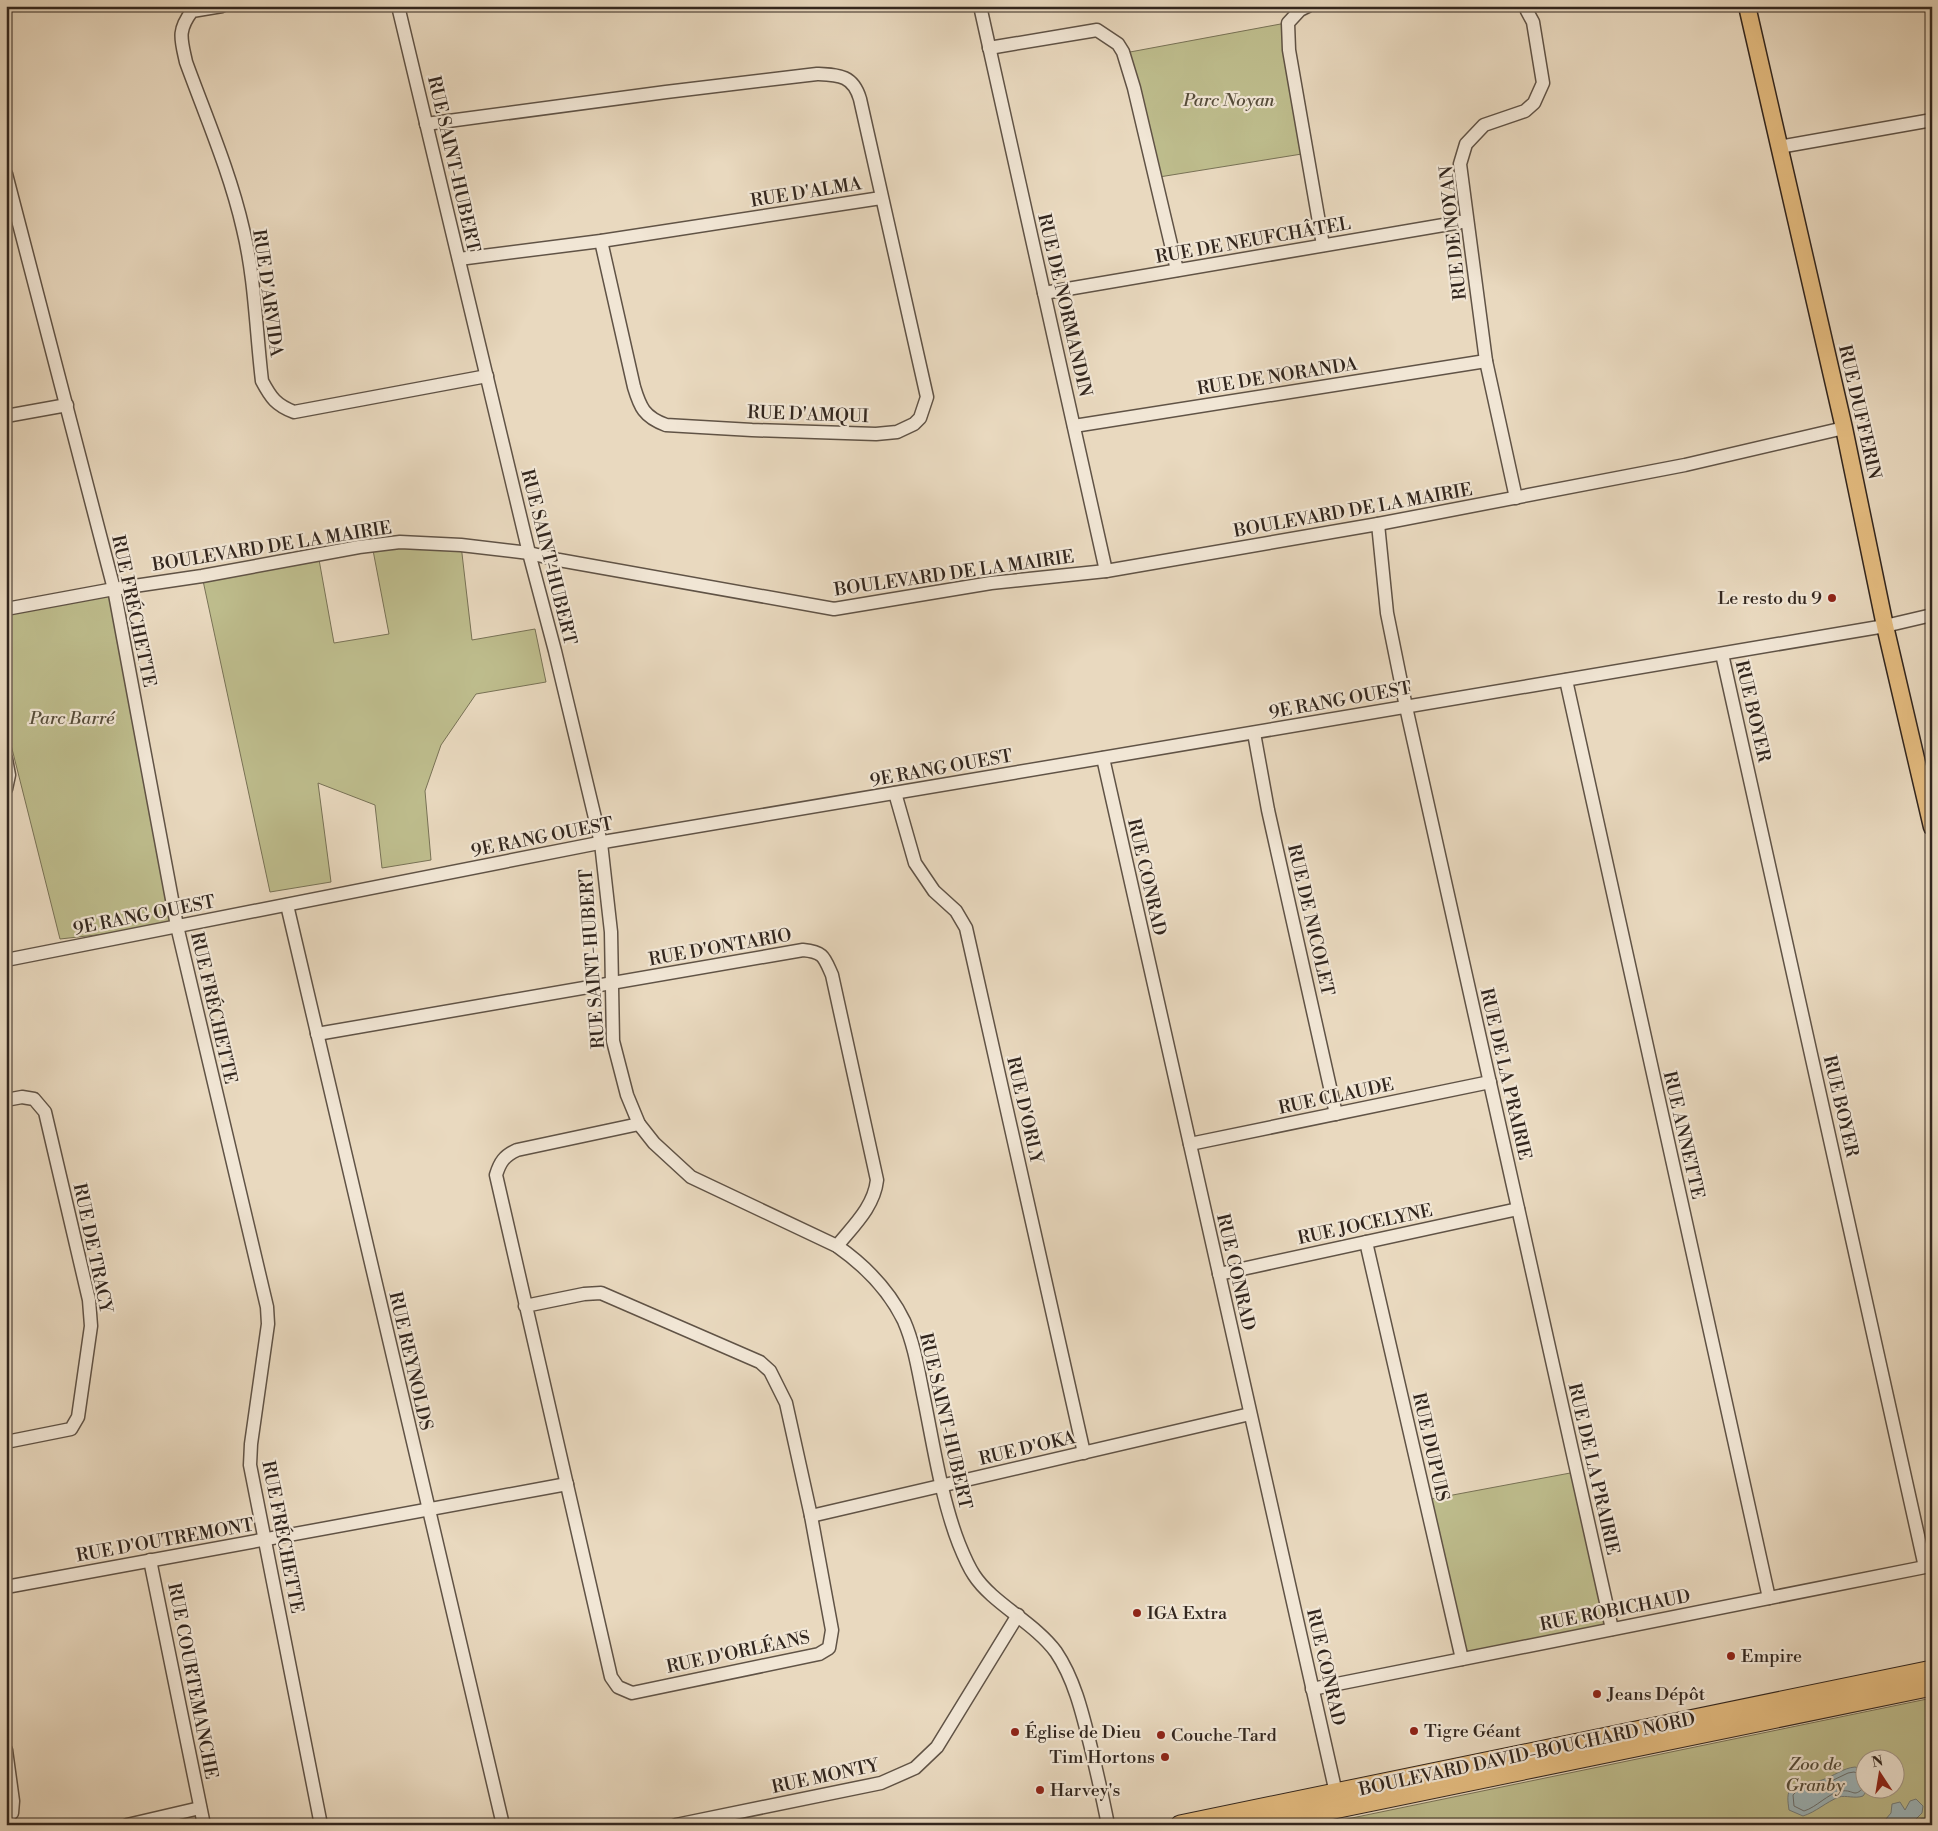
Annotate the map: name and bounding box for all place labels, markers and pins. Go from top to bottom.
place label: Le resto du 9 [1717,587,1822,610]
marker: Le resto du 9 [1826,592,1838,604]
place label: IGA Extra [1147,1602,1228,1625]
marker: IGA Extra [1131,1607,1143,1619]
place label: Empire [1741,1645,1802,1668]
marker: Empire [1725,1650,1737,1662]
place label: Jeans Dépôt [1606,1683,1706,1706]
marker: Jeans Dépôt [1591,1688,1603,1700]
place label: Tigre Géant [1424,1720,1522,1743]
place label: Église de Dieu [1025,1721,1142,1744]
place label: Couche-Tard [1171,1724,1277,1747]
marker: Tigre Géant [1408,1725,1420,1737]
marker: Église de Dieu [1009,1726,1021,1738]
marker: Couche-Tard [1155,1729,1167,1741]
place label: Tim Hortons [1049,1746,1155,1769]
marker: Tim Hortons [1159,1751,1171,1763]
place label: Harvey's [1050,1779,1120,1802]
marker: Harvey's [1034,1784,1046,1796]

